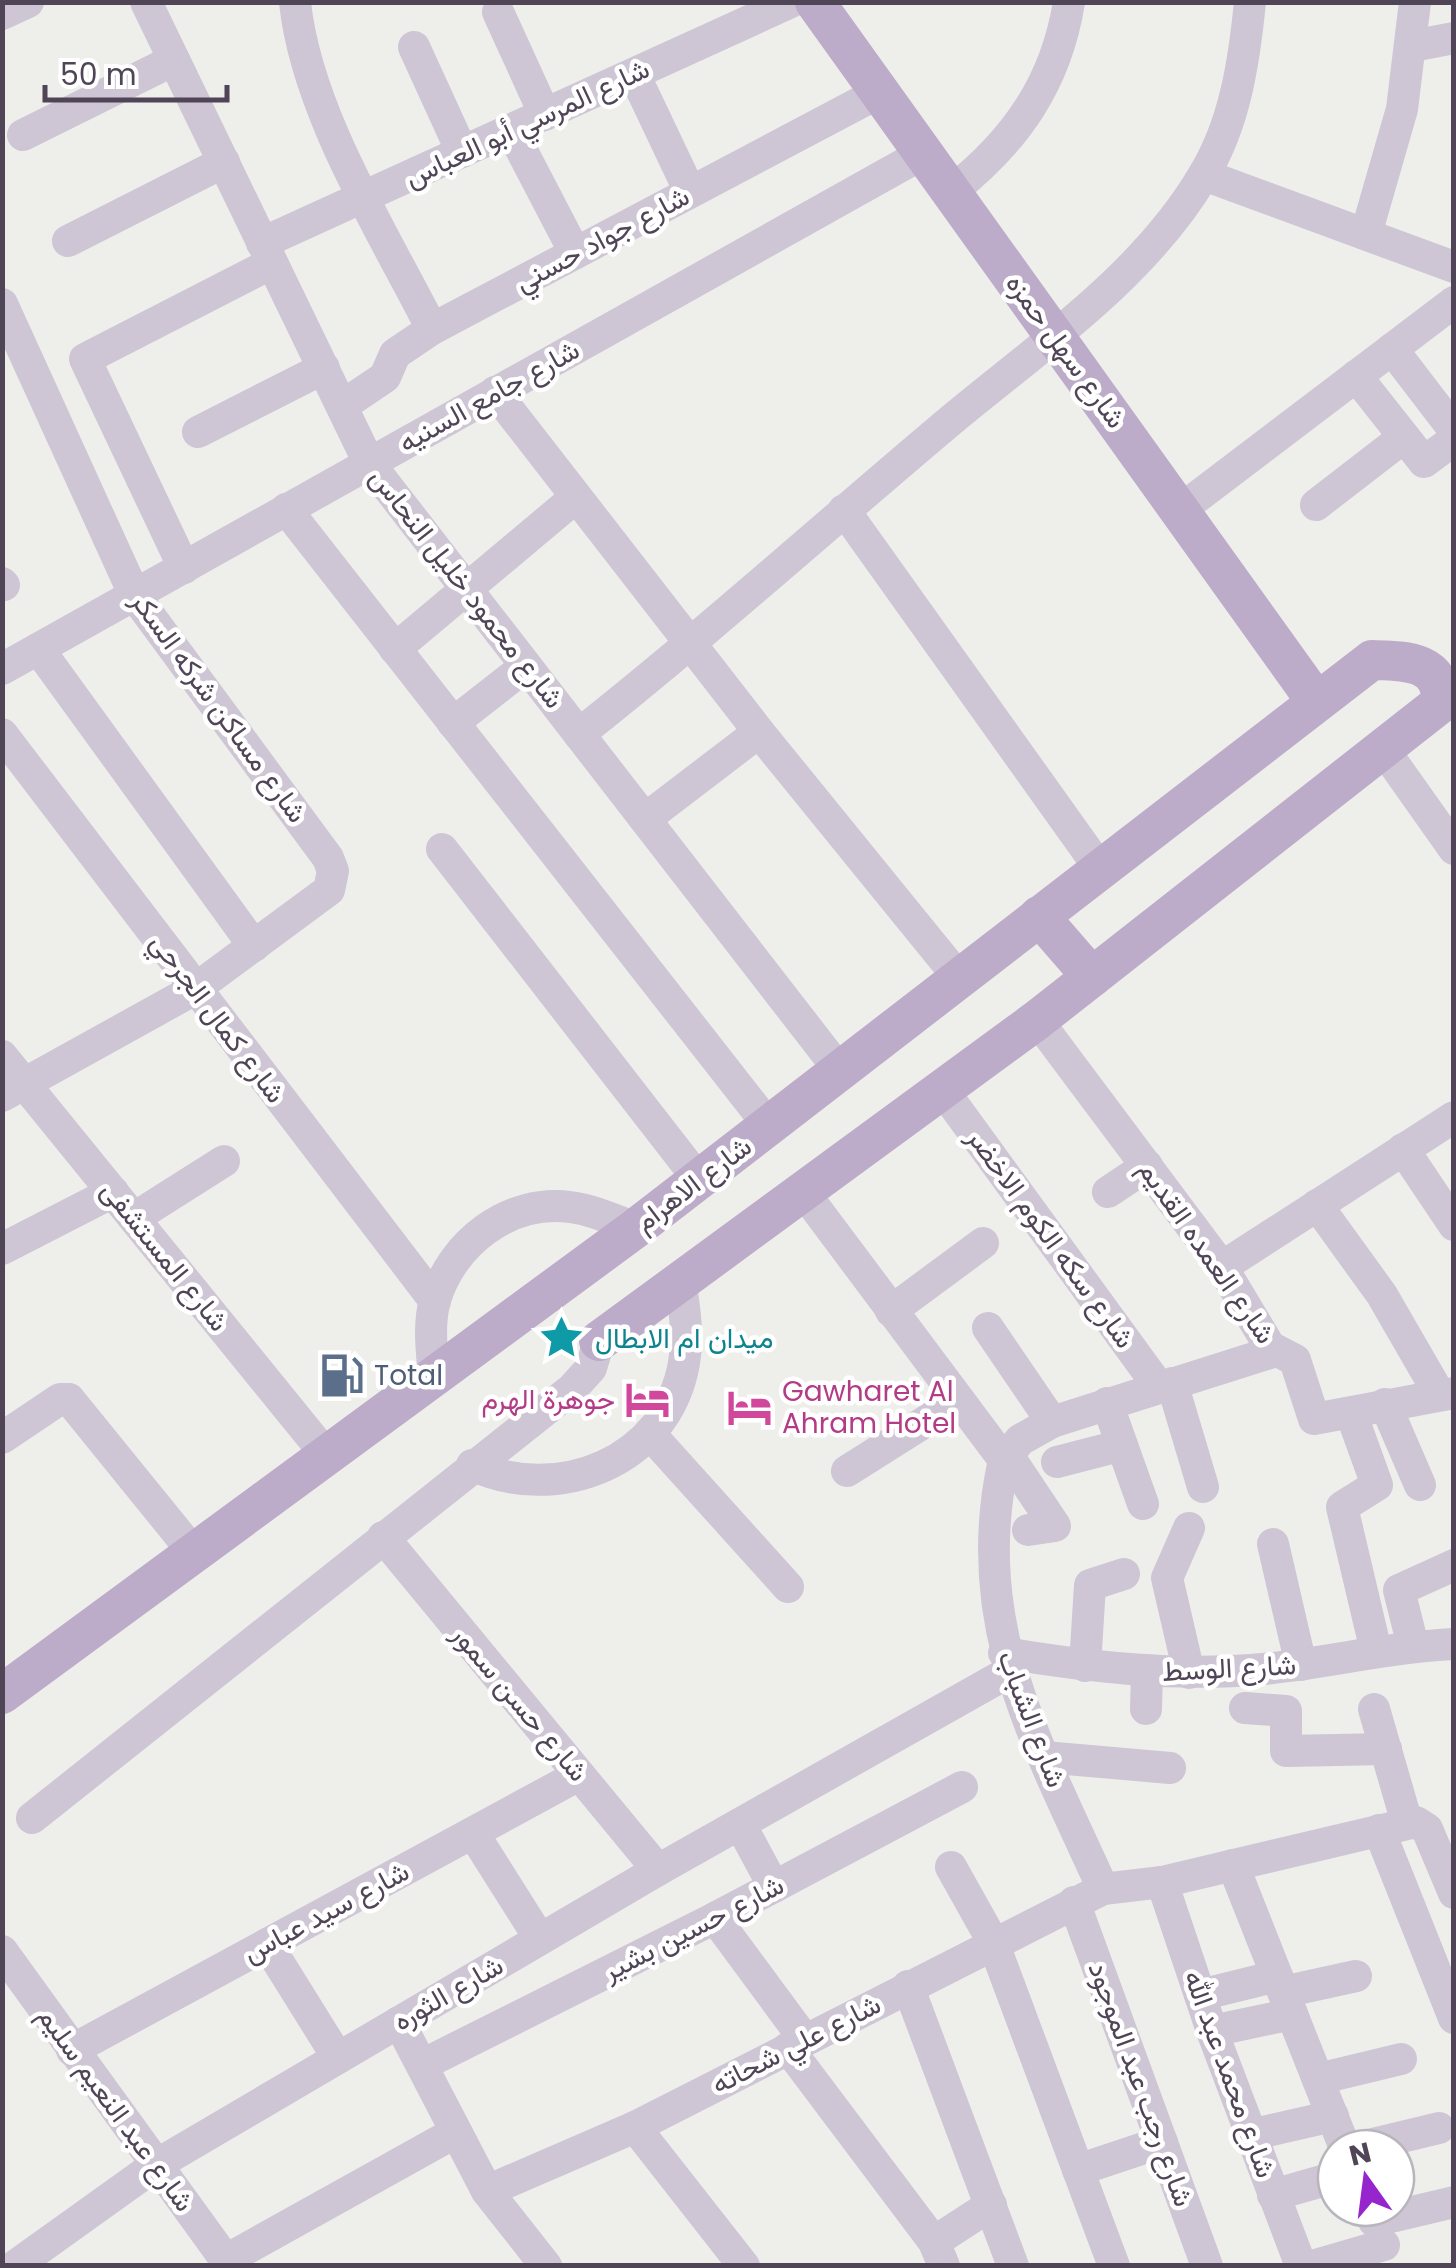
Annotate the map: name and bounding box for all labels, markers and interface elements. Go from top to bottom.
scale bar [45,40,228,102]
street label: شارع المرسي أبو العباس [398,49,657,200]
text: 50 m [60,53,137,96]
street label: شارع جواد حسني [508,177,697,304]
street label: شارع سهل حمزه [997,266,1135,436]
street label: شارع جامع السنيه [391,330,587,462]
street label: شارع محمود خليل النحاس [361,459,573,717]
street label: شارع مساكن شركه السكر [121,582,316,831]
street label: شارع كمال الجرحي [139,925,295,1113]
street label: شارع سكه الكوم الاخضر [957,1119,1144,1356]
street label: شارع الاهرام [626,1127,760,1241]
street label: شارع العمده القديم [1129,1152,1285,1352]
street label: شارع المستشفى [92,1172,238,1340]
place icon: ميدان ام الابطال [538,1314,586,1362]
place label: ميدان ام الابطال [595,1319,773,1358]
fuel station icon: Total [317,1351,365,1399]
place label: Total [374,1356,443,1395]
place label: Gawharet Al Ahram Hotel [782,1372,956,1443]
hotel icon: جوهرة الهرم [624,1375,672,1423]
place label: جوهرة الهرم [481,1380,615,1419]
hotel icon: Gawharet Al Ahram Hotel [725,1383,773,1431]
street label: شارع حسن سمور [442,1615,597,1790]
street label: شارع الشباب [988,1645,1076,1793]
street label: شارع الوسط [1161,1645,1297,1691]
street label: شارع سيد عباس [236,1852,416,1972]
street label: شارع حسين بشير [595,1865,790,1991]
street label: شارع الثوره [386,1946,510,2040]
street label: شارع رجب عبد الموجود [1079,1956,1203,2212]
street label: شارع محمد عبد الله [1174,1965,1286,2183]
street label: شارع علي شحاته [705,1985,889,2106]
street label: شارع عبد النعيم سليم [28,1999,204,2219]
north arrow [1316,2128,1416,2228]
text: N [1345,2133,1375,2176]

